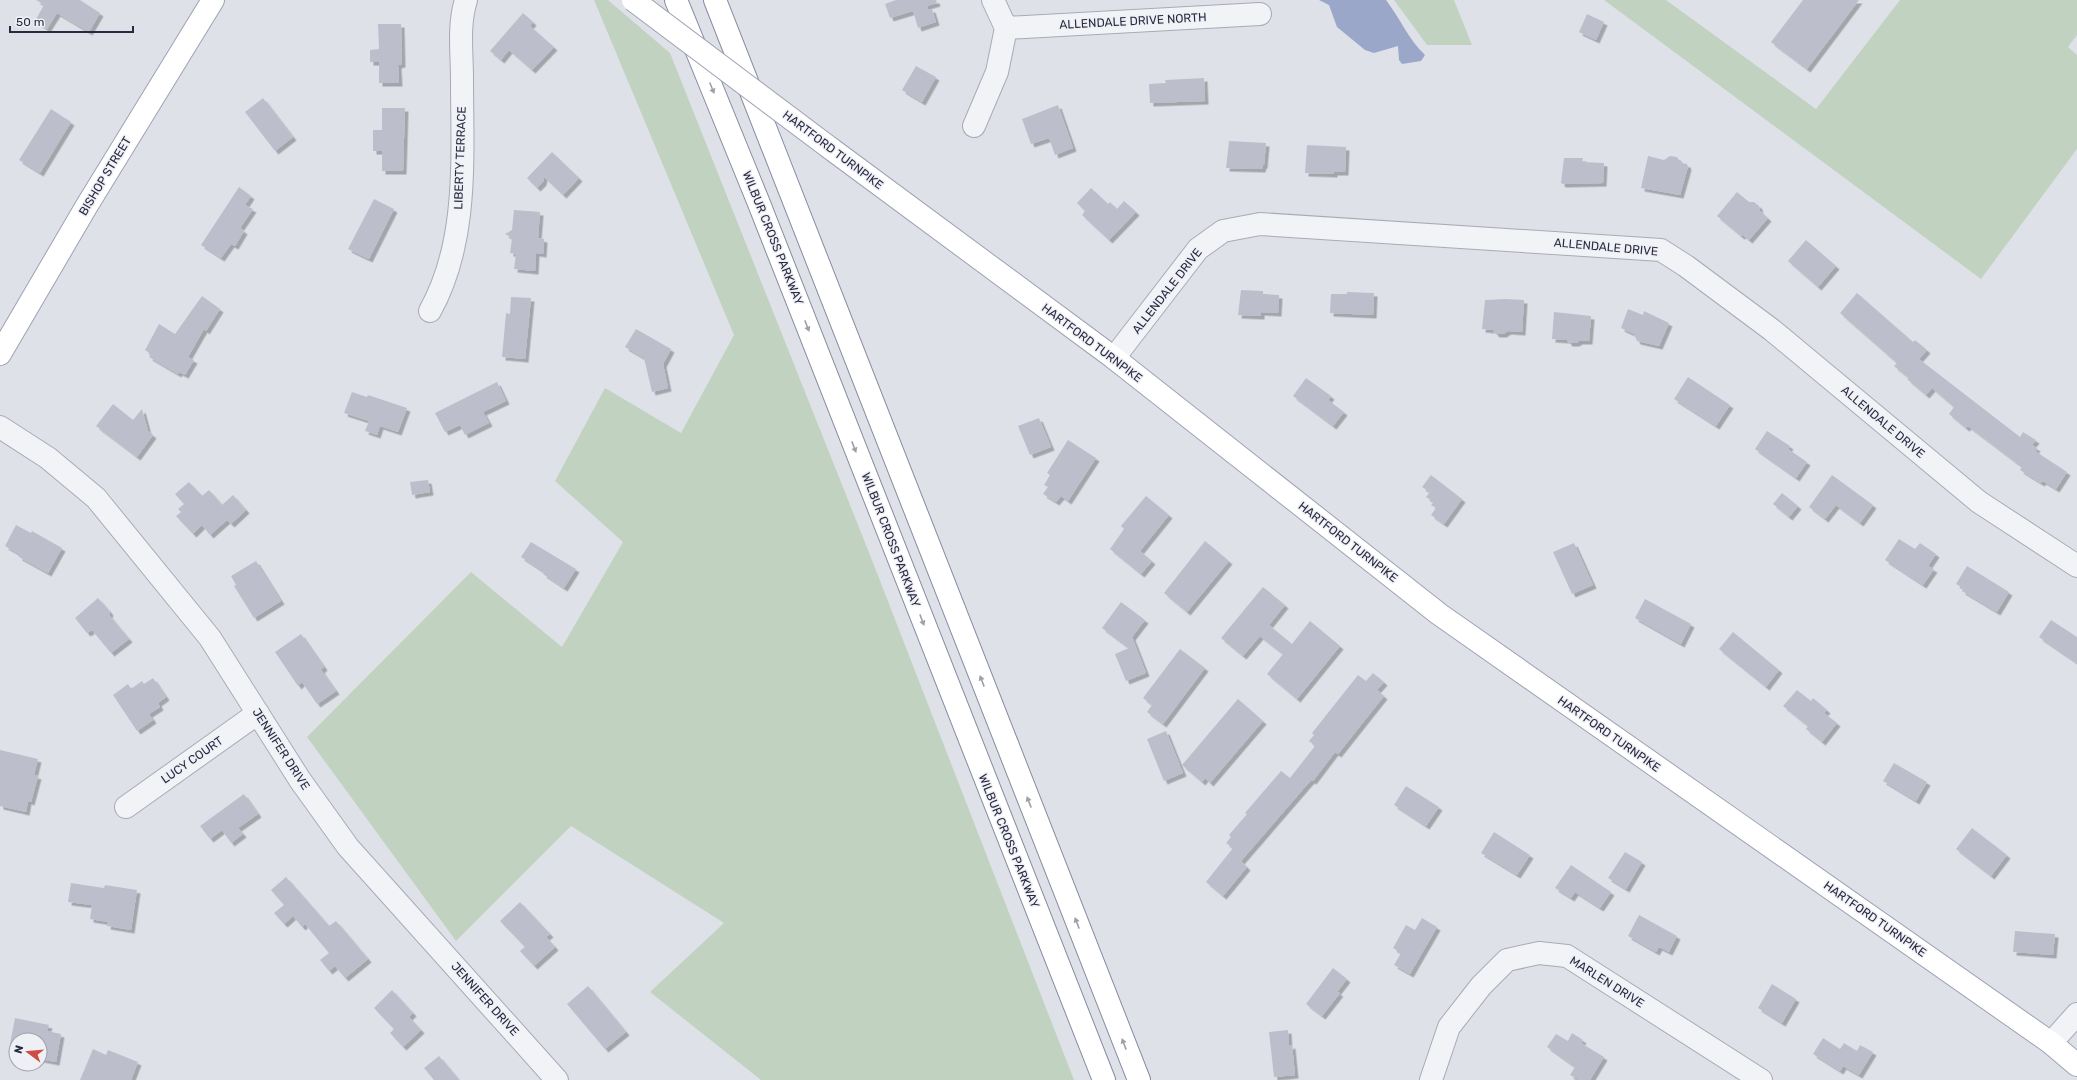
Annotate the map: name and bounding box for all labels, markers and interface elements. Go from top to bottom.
scale bar [10,8,133,34]
street label: ALLENDALE DRIVE NORTH [1059,10,1207,32]
text: 50 m [16,15,44,29]
one-way arrow [709,82,715,93]
street label: LIBERTY TERRACE [451,106,469,210]
street label: HARTFORD TURNPIKE [780,108,886,192]
street label: BISHOP STREET [76,134,134,218]
street label: WILBUR CROSS PARKWAY [740,169,806,307]
street label: ALLENDALE DRIVE [1553,235,1659,259]
street label: ALLENDALE DRIVE [1129,245,1205,337]
street label: HARTFORD TURNPIKE [1039,301,1145,385]
one-way arrow [805,320,811,332]
street label: ALLENDALE DRIVE [1838,383,1928,461]
one-way arrow [852,441,858,453]
street label: WILBUR CROSS PARKWAY [859,471,923,610]
street label: HARTFORD TURNPIKE [1296,499,1400,585]
one-way arrow [920,614,926,626]
one-way arrow [978,674,984,686]
street label: HARTFORD TURNPIKE [1555,693,1663,775]
street label: JENNIFER DRIVE [249,706,313,792]
street label: LUCY COURT [158,734,226,786]
street label: WILBUR CROSS PARKWAY [976,772,1042,910]
one-way arrow [1026,795,1032,807]
street label: HARTFORD TURNPIKE [1821,878,1929,960]
one-way arrow [1073,916,1079,928]
street label: MARLEN DRIVE [1567,953,1647,1011]
street label: JENNIFER DRIVE [448,959,522,1039]
north arrow [8,1032,48,1072]
one-way arrow [1121,1037,1127,1049]
text: N [12,1044,26,1055]

